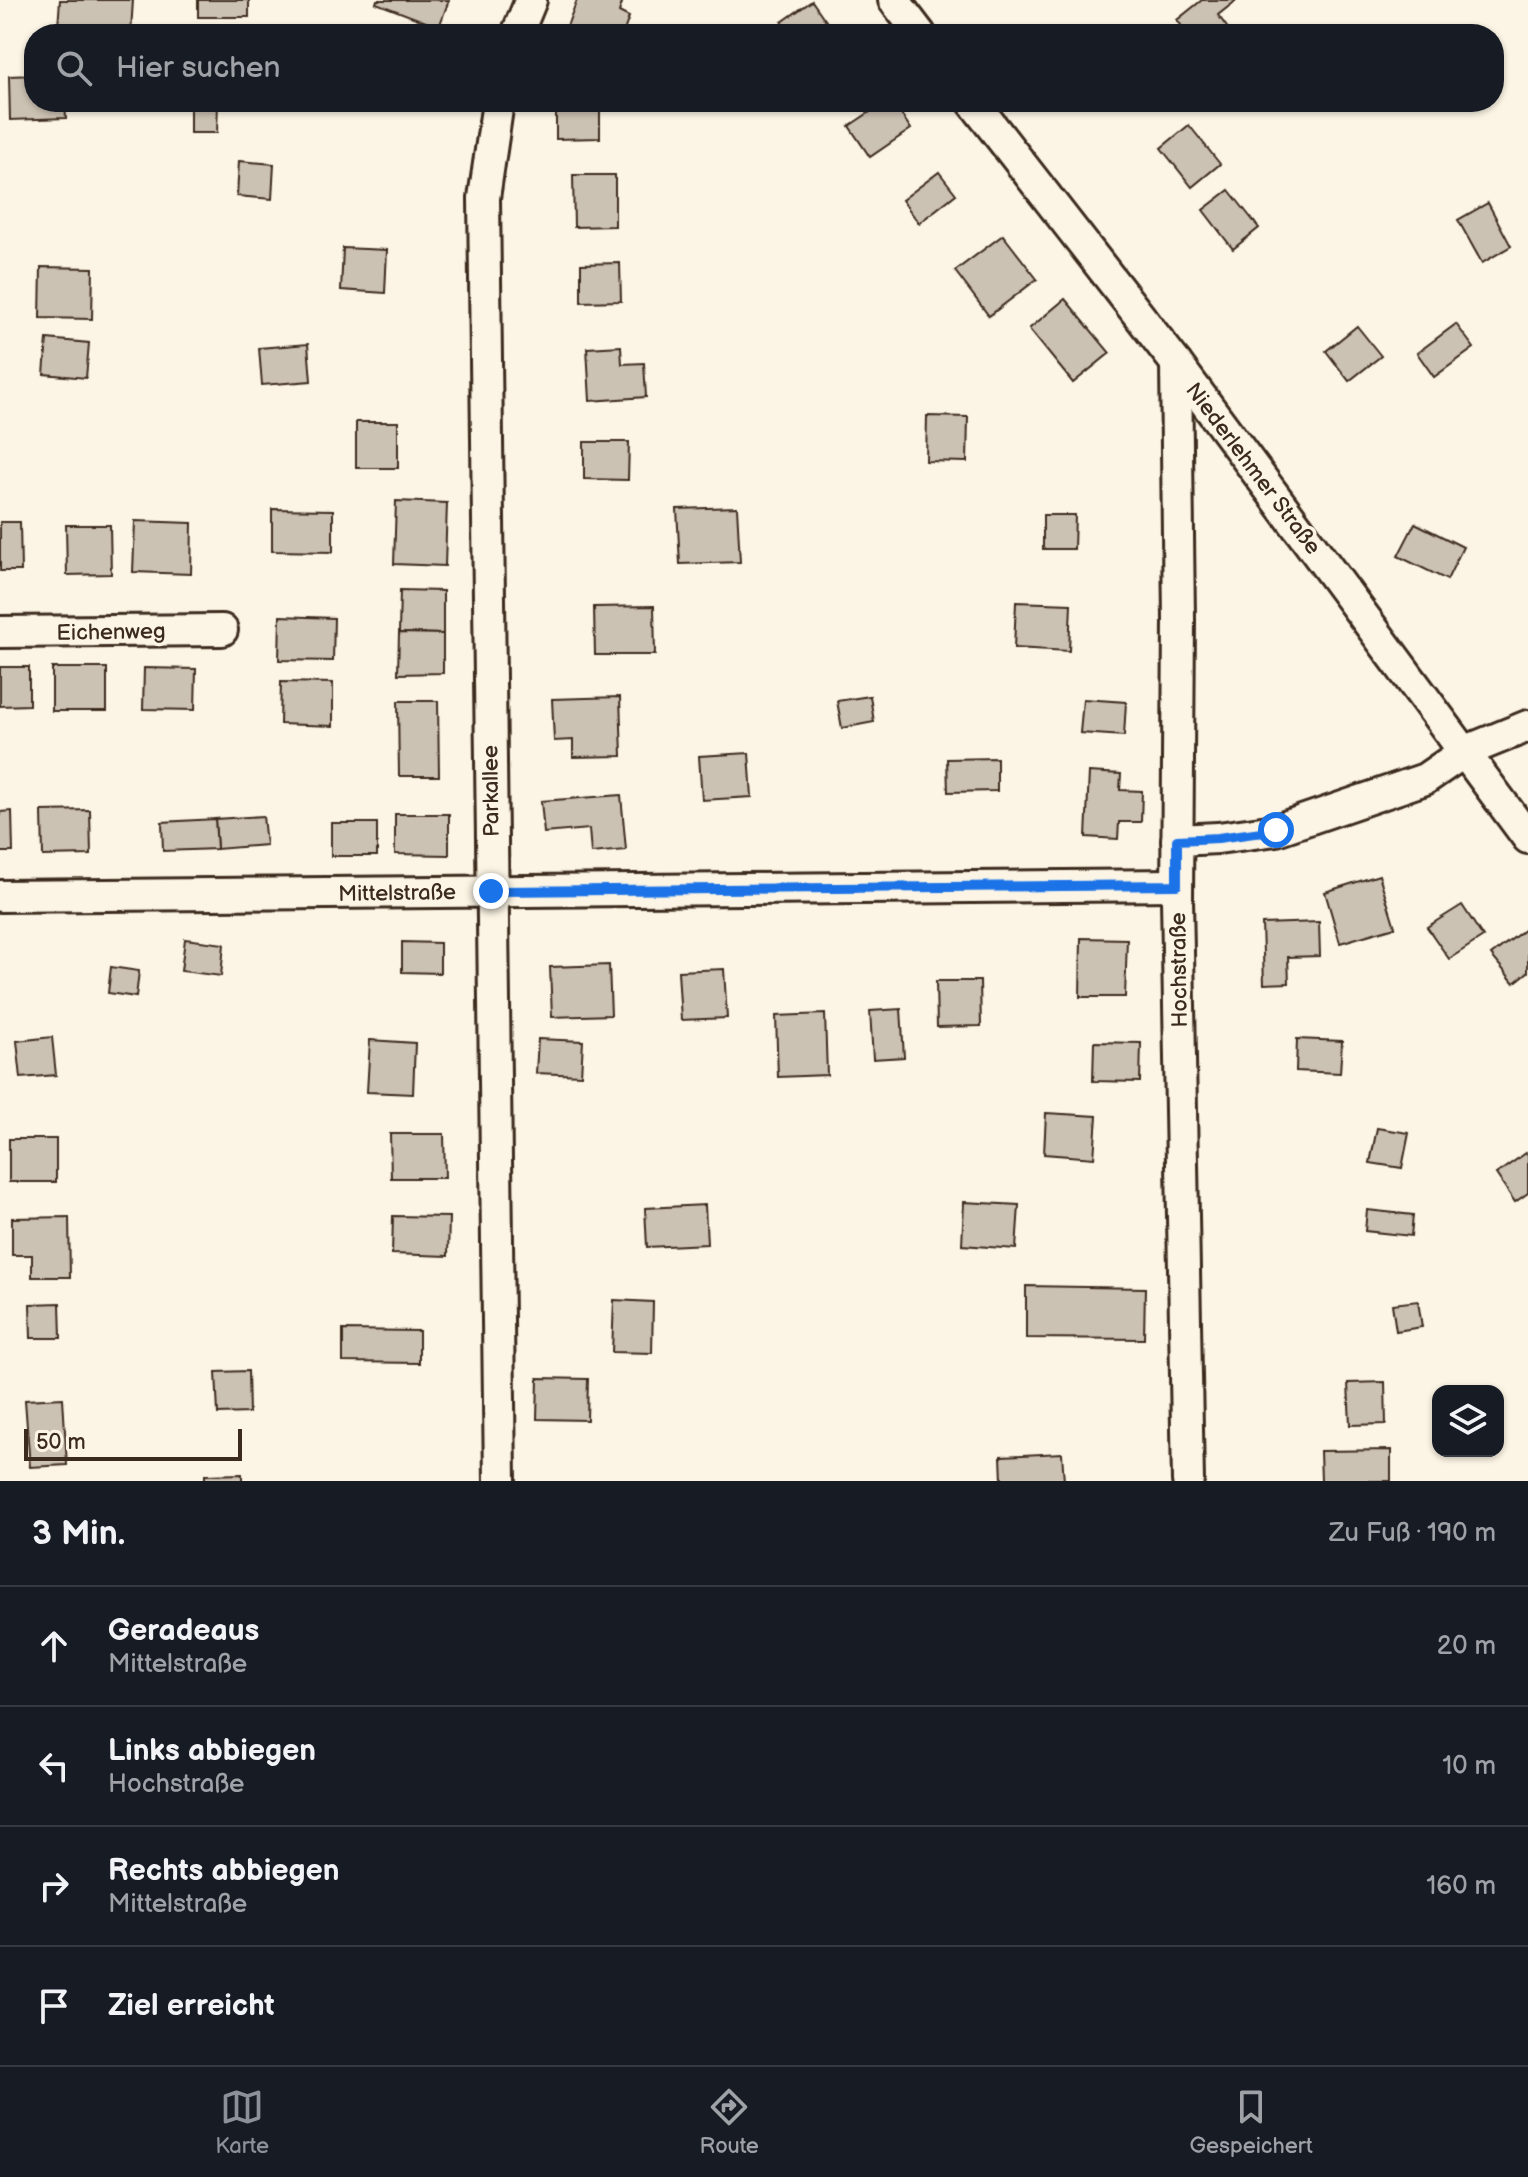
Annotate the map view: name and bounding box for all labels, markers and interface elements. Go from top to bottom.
search box [24,24,1504,112]
icon: search [52,46,96,90]
text: Hier suchen [116,50,281,86]
street label: Niederlehmer Straße [1179,378,1326,560]
street label: Eichenweg [56,618,166,647]
street label: Parkallee [477,745,506,837]
route start [1258,812,1294,848]
route end [473,873,509,909]
street label: Mittelstraße [338,879,456,908]
street label: Hochstraße [1165,912,1194,1028]
map controls [1432,1385,1504,1457]
button: layers [1432,1385,1504,1457]
scale bar [24,1425,242,1461]
text: 50 m [36,1429,86,1456]
text: 3 Min. [32,1513,125,1554]
text: Zu Fuß · 190 m [1329,1518,1496,1549]
text: Geradeaus [108,1613,259,1649]
icon: ahead [32,1624,76,1668]
text: 20 m [1437,1631,1496,1662]
text: Mittelstraße [108,1649,247,1680]
text: Links abbiegen [108,1733,316,1769]
icon: left [32,1744,76,1788]
text: 10 m [1442,1751,1496,1782]
text: Hochstraße [108,1769,244,1800]
text: Rechts abbiegen [108,1853,340,1889]
icon: right [32,1864,76,1908]
text: 160 m [1426,1871,1496,1902]
text: Mittelstraße [108,1889,247,1920]
icon: arrive [32,1984,76,2028]
text: Ziel erreicht [108,1988,275,2024]
tab: Karte [215,2085,269,2160]
tab: Route [700,2085,759,2160]
tab: Gespeichert [1189,2085,1313,2160]

